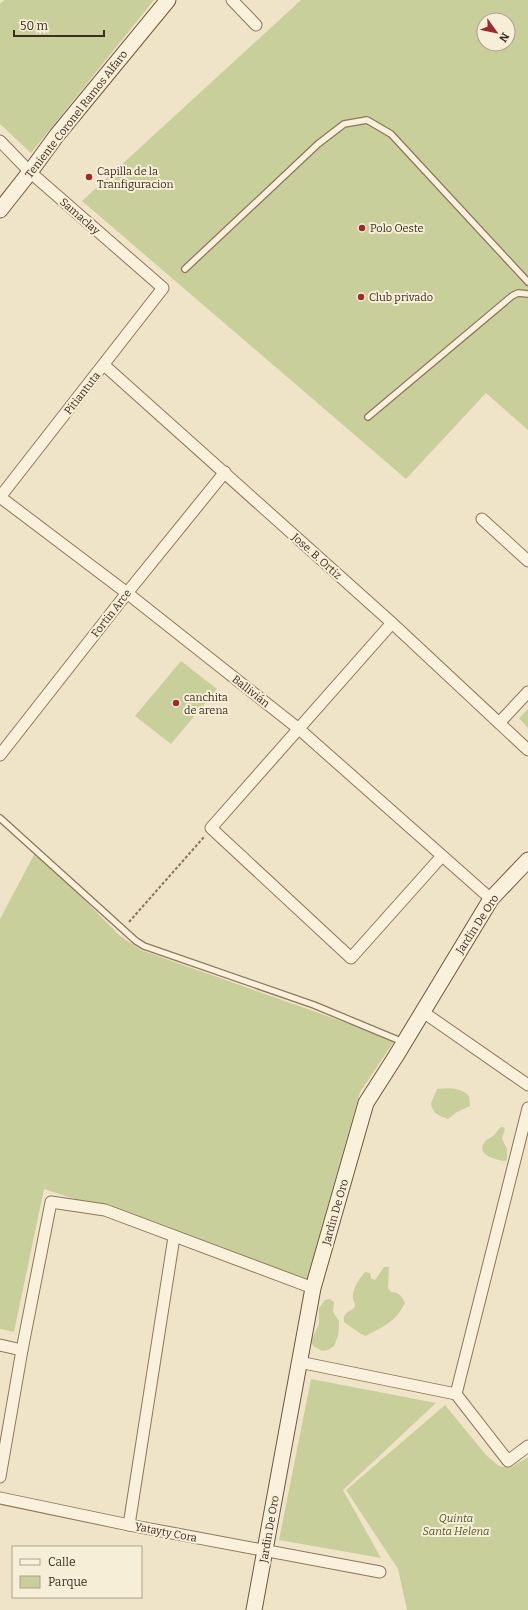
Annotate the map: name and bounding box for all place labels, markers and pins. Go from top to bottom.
place label: Capilla de la Tranfiguracion [97,165,173,191]
marker: Capilla de la Tranfiguracion [84,172,94,182]
place label: Polo Oeste [370,222,424,235]
marker: Polo Oeste [357,223,367,233]
place label: Club privado [369,291,433,304]
marker: Club privado [356,292,366,302]
place label: canchita de arena [184,691,228,717]
marker: canchita de arena [171,698,181,708]

